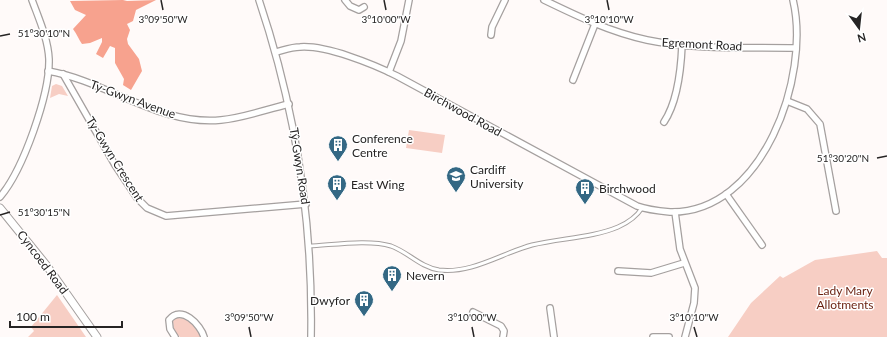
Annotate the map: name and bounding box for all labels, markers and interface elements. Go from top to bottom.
north arrow [839,8,879,48]
text: 3°09'50"W [138,13,188,25]
text: 3°10'00"W [361,13,411,25]
text: 3°10'10"W [584,13,634,25]
text: 51°30'10"N [18,27,70,39]
text: N [856,31,867,46]
street label: Egremont Road [661,34,743,54]
street label: Ty-Gwyn Avenue [88,77,178,121]
street label: Birchwood Road [422,84,504,140]
street label: Ty-Gwyn Crescent [83,114,147,205]
street label: Tŷ-Gwyn Road [287,127,313,205]
place label: Conference Centre [352,131,413,160]
building icon: Conference Centre [327,134,349,162]
text: 51°30'20"N [817,152,869,164]
place label: Cardiff University [470,162,524,191]
school or university icon: Cardiff University [445,165,467,193]
building icon: East Wing [326,173,348,201]
place label: East Wing [351,177,404,192]
building icon: Birchwood [574,177,596,205]
place label: Birchwood [599,181,656,196]
text: 51°30'15"N [18,206,70,218]
street label: Cyncoed Road [14,227,72,297]
building icon: Nevern [381,264,403,292]
place label: Nevern [406,268,445,283]
park label: Lady Mary Allotments [816,283,874,312]
building icon: Dwyfor [353,289,375,317]
place label: Dwyfor [310,293,351,308]
scale bar [10,303,122,329]
text: 100 m [16,309,50,324]
text: 3°09'50"W [224,311,274,323]
text: 3°10'00"W [447,311,497,323]
text: 3°10'10"W [669,311,719,323]

